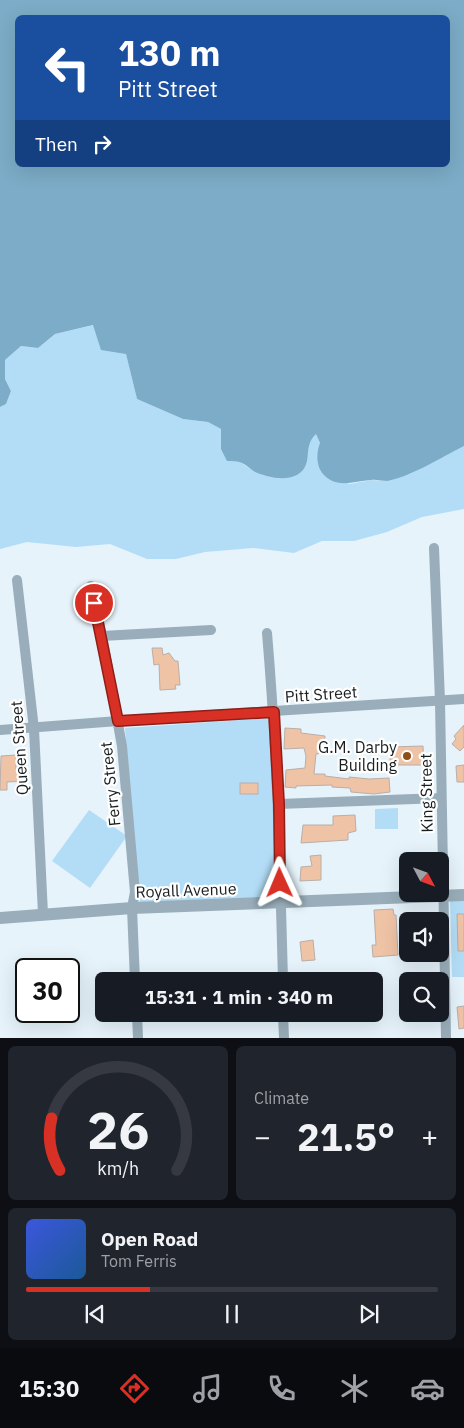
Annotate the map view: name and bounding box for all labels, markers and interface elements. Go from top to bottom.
text: 130 m [118,30,221,76]
icon: left [35,35,100,100]
text: Pitt Street [118,74,218,103]
icon: right [88,130,116,158]
text: Then [35,132,78,156]
pin [73,582,115,624]
icon: arrive [80,589,108,617]
street label: Pitt Street [284,681,358,707]
street label: Queen Street [6,700,32,796]
place label: G.M. Darby Building [318,737,398,775]
street label: Ferry Street [96,741,124,827]
marker: G.M. Darby Building [401,750,413,762]
street label: King Street [415,753,437,833]
north arrow [399,852,449,902]
map controls [399,852,449,1022]
position arrow [253,856,305,908]
street label: Royall Avenue [135,878,237,902]
button: sound [399,912,449,962]
speed limit sign: 30 [15,958,80,1023]
button: search [399,972,449,1022]
text: 15:31 · 1 min · 340 m [145,985,333,1009]
text: Climate [254,1088,309,1108]
text: 26 [87,1096,149,1163]
text: 21.5° [297,1112,395,1161]
text: − [254,1118,271,1155]
text: + [421,1118,438,1155]
text: km/h [97,1157,139,1180]
text: Open Road [101,1227,198,1251]
text: Tom Ferris [101,1251,177,1271]
icon: previous [81,1300,109,1328]
icon: pause [218,1300,246,1328]
icon: next [355,1300,383,1328]
icon: directions [117,1371,152,1406]
icon: music [190,1371,225,1406]
icon: phone [264,1371,299,1406]
icon: climate [337,1371,372,1406]
icon: car [410,1371,445,1406]
text: 15:30 [19,1374,79,1403]

